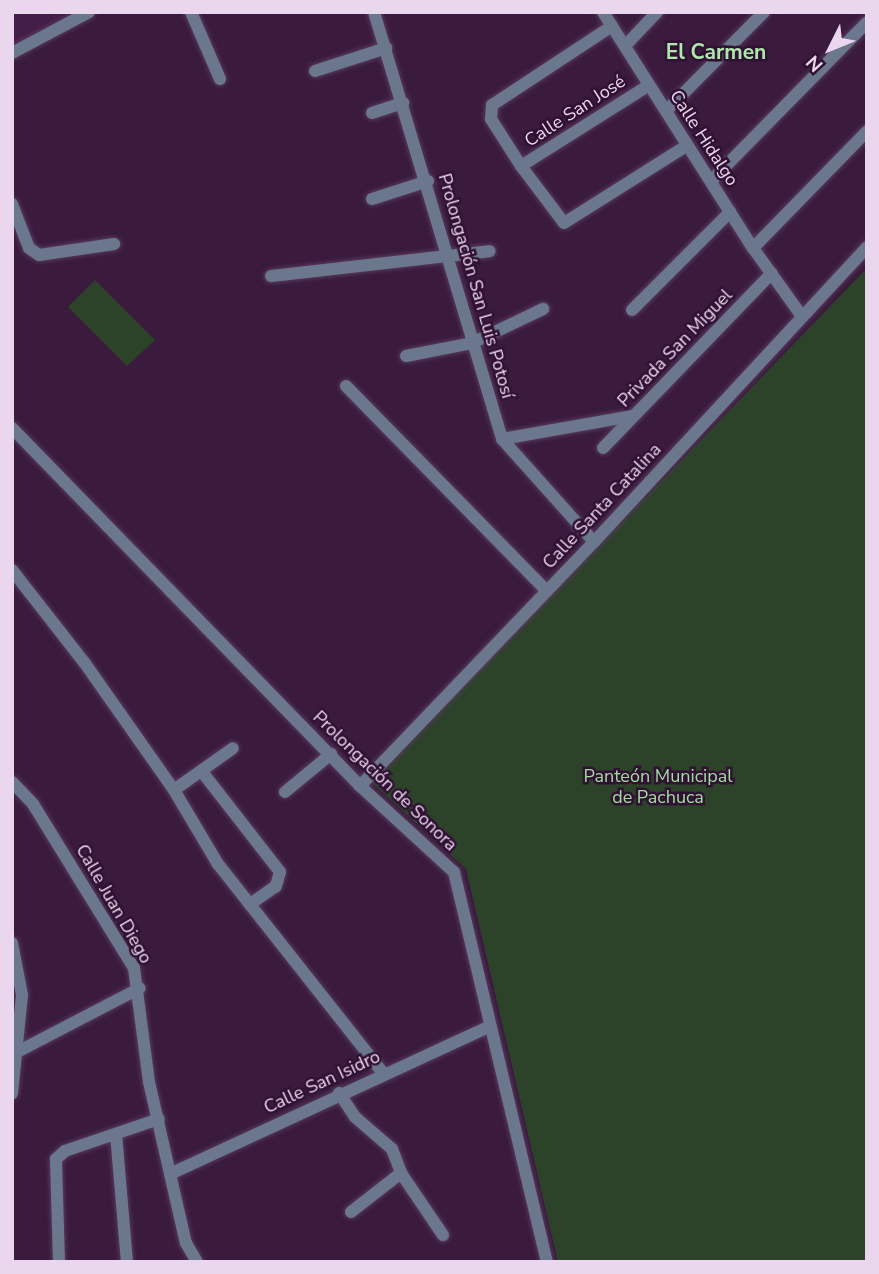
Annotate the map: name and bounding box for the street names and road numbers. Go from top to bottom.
street label: Calle San José [521,70,629,152]
street label: Calle Hidalgo [665,86,743,190]
street label: Prolongación San Luis Potosí [433,171,519,401]
street label: Privada San Miguel [613,284,737,412]
street label: Calle Santa Catalina [538,439,666,573]
street label: Prolongación de Sonora [308,706,462,856]
street label: Calle Juan Diego [71,841,157,967]
street label: Calle San Isidro [260,1046,384,1118]

